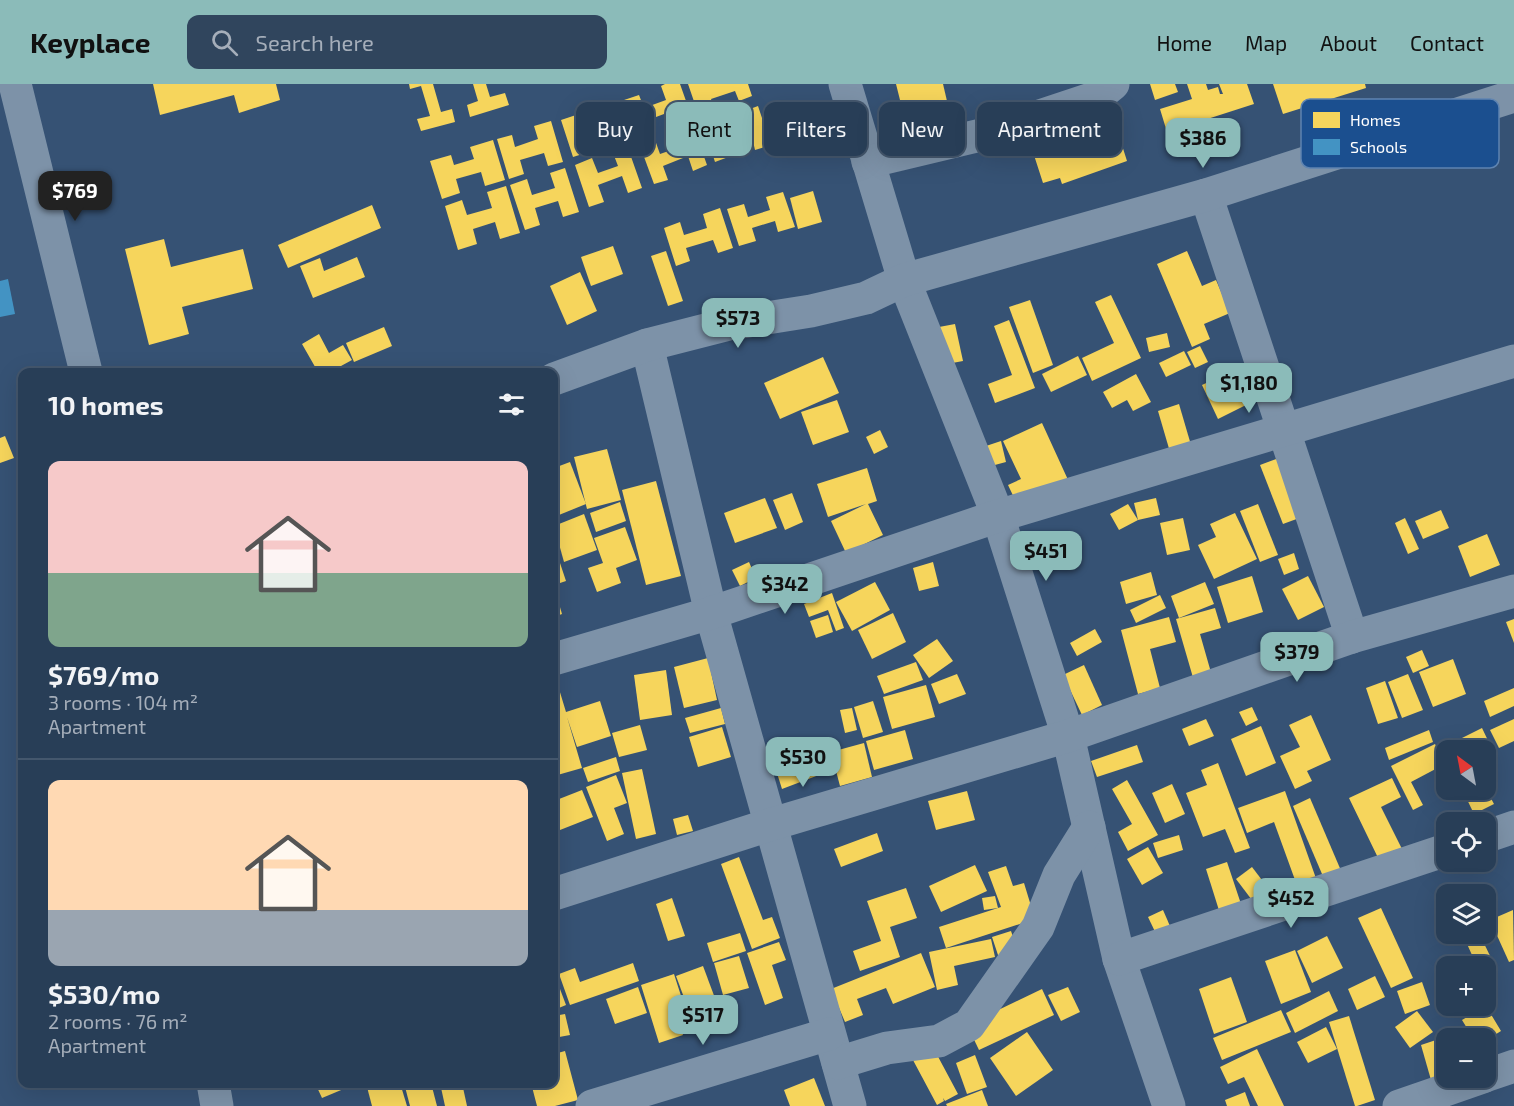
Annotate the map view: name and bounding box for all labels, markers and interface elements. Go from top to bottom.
search box [187,15,607,69]
text: Keyplace [30,25,151,59]
icon: search [208,26,241,59]
text: Search here [256,29,374,55]
text: Home [1156,30,1212,55]
text: Map [1245,30,1287,55]
text: About [1320,30,1377,55]
text: Contact [1410,30,1484,55]
legend [1301,99,1499,168]
chip: Buy [576,102,654,156]
chip: Rent [666,102,752,156]
chip: Filters [764,102,867,156]
chip: New [879,102,965,156]
chip: Apartment [977,102,1122,156]
text: Homes [1350,110,1401,129]
pin: $386 [1167,118,1239,169]
text: $386 [1179,125,1227,149]
text: Schools [1350,137,1407,156]
pin: $769 [39,171,111,222]
text: $769 [52,178,98,202]
pin: $573 [702,298,774,349]
text: $573 [716,305,760,329]
pin: $1,180 [1200,363,1298,414]
text: $1,180 [1220,370,1278,394]
icon: filters [495,388,528,421]
text: 10 homes [48,389,164,420]
icon: home [234,500,342,608]
pin: $451 [1010,531,1082,582]
text: $451 [1024,538,1068,562]
pin: $342 [749,564,821,615]
text: $342 [761,571,809,595]
pin: $379 [1261,632,1333,683]
text: $379 [1274,639,1320,663]
text: $769/mo [48,659,159,690]
text: 3 rooms · 104 m² [48,690,198,714]
text: Apartment [48,714,146,738]
pin: $530 [767,737,839,788]
north arrow [1436,740,1496,800]
map controls [1436,740,1496,1088]
text: $530 [780,744,826,768]
button: locate [1436,812,1496,872]
icon: home [234,819,342,927]
pin: $452 [1255,878,1327,929]
button: layers [1436,884,1496,944]
text: $452 [1268,885,1315,909]
button: + [1436,956,1496,1016]
text: $530/mo [48,978,160,1009]
pin: $517 [667,995,739,1046]
text: $517 [682,1002,724,1026]
text: 2 rooms · 76 m² [48,1009,187,1033]
button: − [1436,1028,1496,1088]
text: Apartment [48,1033,146,1057]

